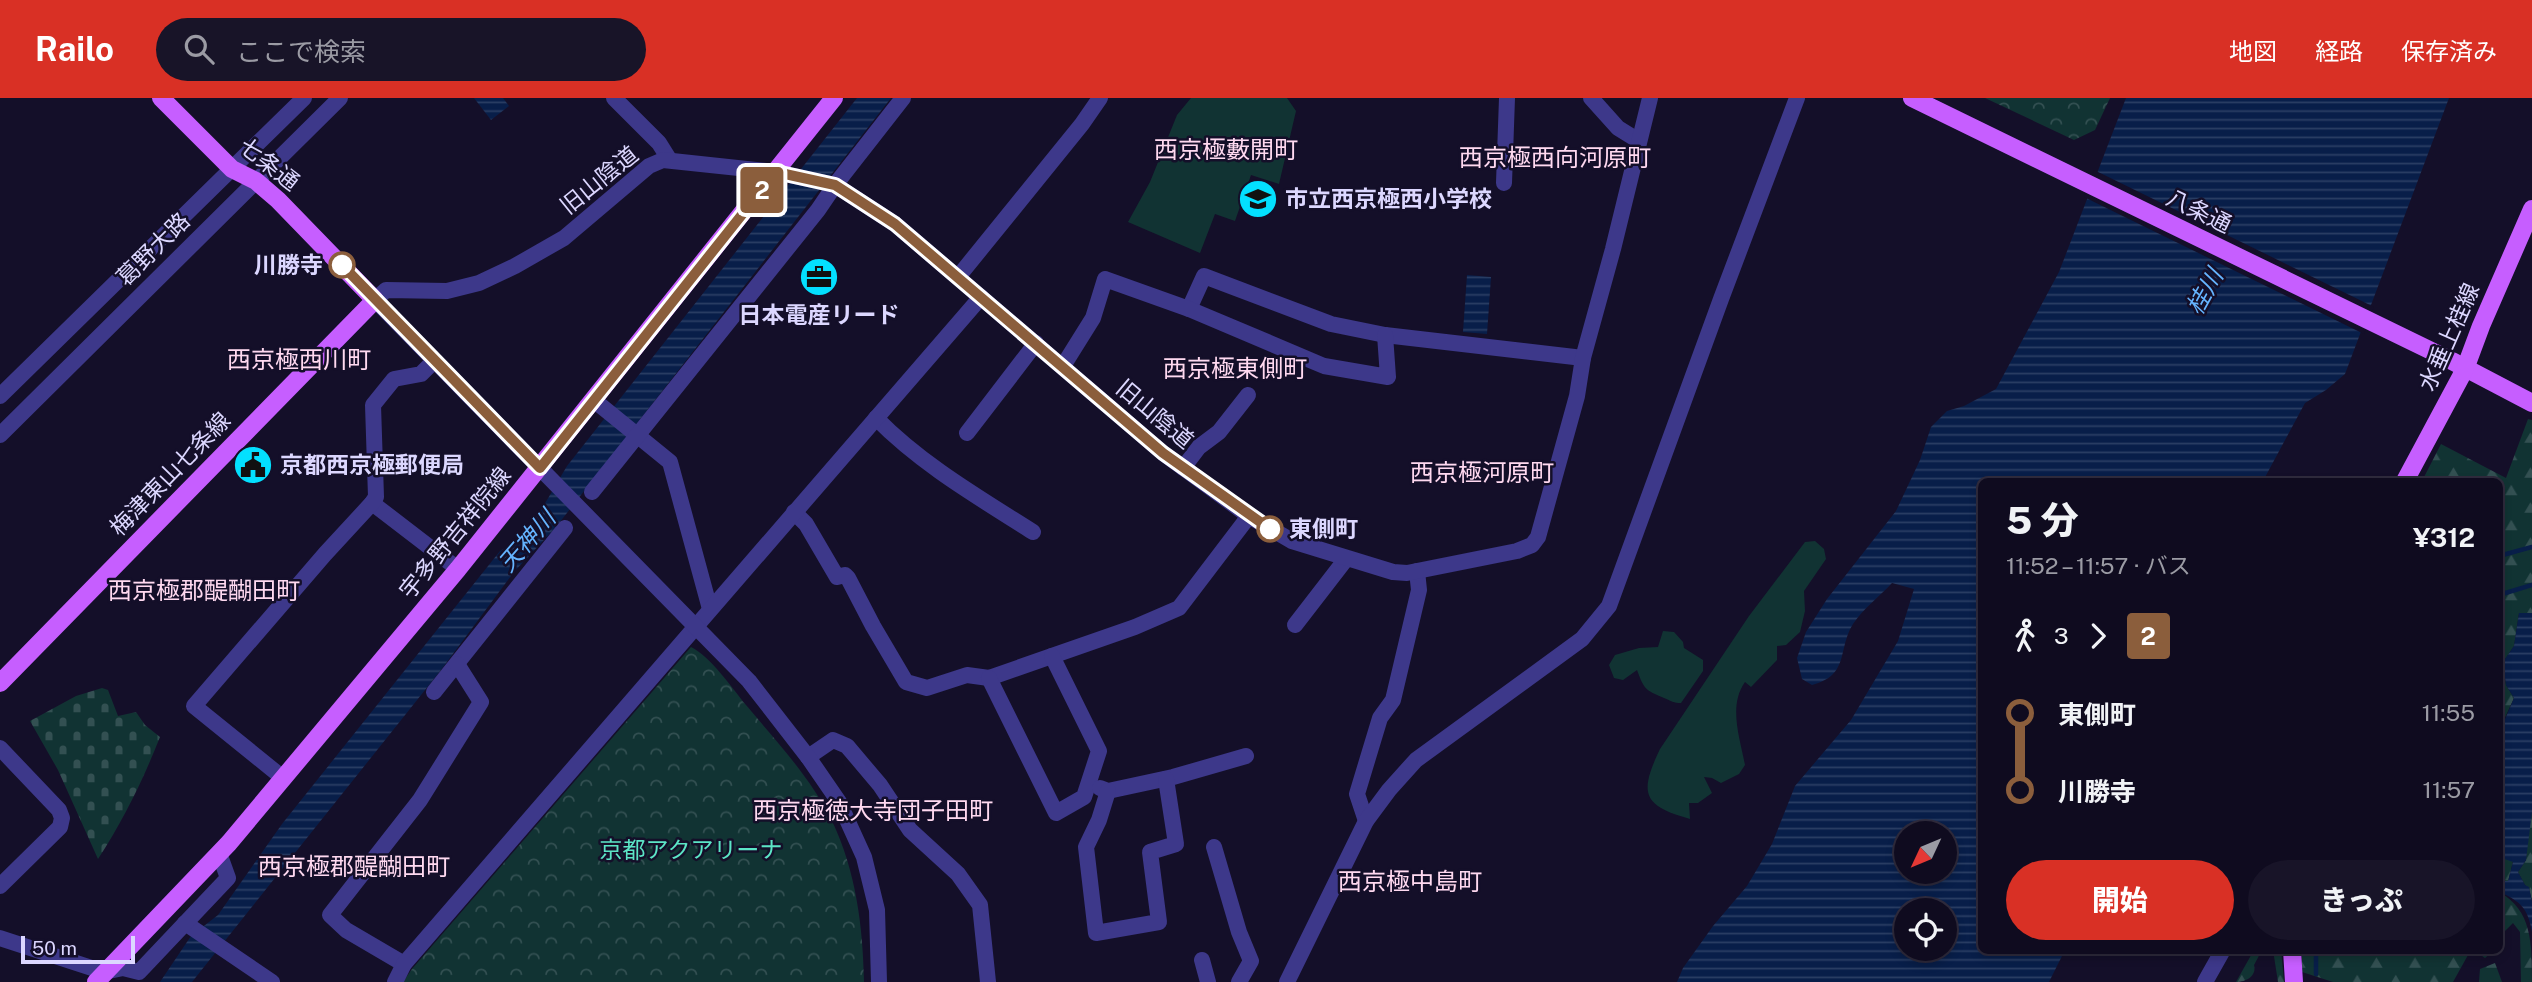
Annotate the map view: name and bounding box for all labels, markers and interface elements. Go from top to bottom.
search box [156,18,646,81]
text: Railo [35,30,114,68]
icon: search [180,30,218,68]
text: ここで検索 [236,36,366,67]
text: 地図 [2229,37,2277,65]
text: 経路 [2315,37,2363,65]
text: 保存済み [2401,37,2497,65]
street label: 七条通 [234,132,305,195]
district label: 西京極藪開町 [1154,135,1298,163]
street label: 旧山陰道 [554,140,643,219]
district label: 西京極西向河原町 [1459,143,1651,171]
line badge: 2 [739,167,785,213]
text: 2 [754,176,770,204]
school or university icon: 市立西京極西小学校 [1237,178,1279,220]
street label: 八条通 [2162,183,2236,238]
place label: 市立西京極西小学校 [1285,185,1492,212]
street label: 葛野大路 [111,207,195,291]
place label: 川勝寺 [254,251,323,278]
marker: 川勝寺 [329,252,355,278]
office icon: 日本電産リード [798,256,840,298]
water label: 桂川 [2180,261,2229,319]
street label: 水垂上桂線 [2413,279,2484,395]
place label: 日本電産リード [739,301,900,328]
district label: 西京極西川町 [227,345,371,373]
district label: 西京極東側町 [1163,354,1307,382]
street label: 旧山陰道 [1111,374,1199,454]
street label: 梅津東山七条線 [104,406,235,541]
public building icon: 京都西京極郵便局 [232,444,274,486]
place label: 京都西京極郵便局 [280,451,464,478]
district label: 西京極河原町 [1410,458,1554,486]
street label: 宇多野吉祥院線 [393,462,516,604]
text: 5 分 [2006,498,2079,543]
water label: 天神川 [492,502,562,577]
place label: 東側町 [1289,515,1358,542]
marker: 東側町 [1257,516,1283,542]
text: ¥312 [2413,522,2475,553]
text: 11:52 – 11:57 · バス [2006,552,2191,579]
district label: 西京極郡醍醐田町 [108,576,300,604]
icon: walk [2006,617,2044,655]
icon: forward [2079,617,2117,655]
text: 3 [2054,622,2069,649]
text: 2 [2141,622,2156,650]
text: 東側町 [2058,699,2136,730]
text: 11:55 [2422,699,2475,726]
text: 川勝寺 [2058,776,2136,807]
text: 11:57 [2423,776,2475,803]
district label: 西京極徳大寺団子田町 [753,796,993,824]
north arrow [1894,821,1956,884]
map controls [1894,821,1957,961]
park label: 京都アクアリーナ [600,836,782,863]
district label: 西京極郡醍醐田町 [258,852,450,880]
button: 開始 [2006,860,2234,940]
button: きっぷ [2248,860,2475,940]
district label: 西京極中島町 [1338,867,1482,895]
button: locate [1894,898,1957,961]
scale bar [21,933,135,965]
text: 50 m [32,937,77,959]

